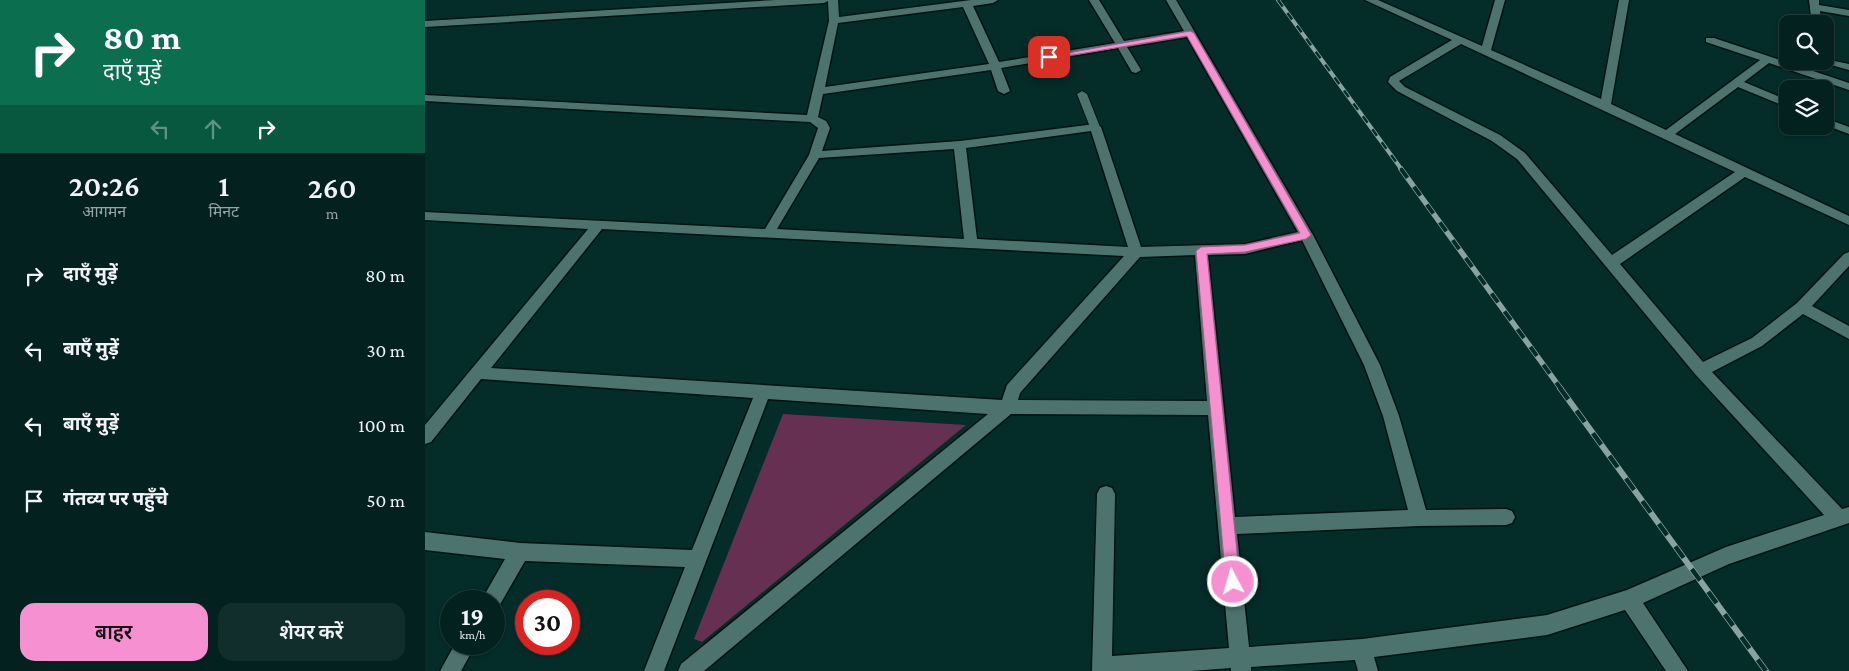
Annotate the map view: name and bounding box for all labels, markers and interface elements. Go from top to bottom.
map controls [1779,15,1834,135]
button: search [1779,15,1834,70]
text: 80 m [103,18,181,57]
icon: right [20,20,85,85]
pin [1028,36,1070,78]
icon: arrive [1035,43,1063,71]
text: दाएँ मुड़ें [103,59,162,84]
button: layers [1779,80,1834,135]
icon: left [146,115,174,143]
icon: ahead [199,115,227,143]
icon: right [252,115,280,143]
text: 20:26 [69,169,140,202]
text: 1 [218,169,229,202]
text: 260 [308,171,356,204]
text: आगमन [82,203,126,220]
text: मिनट [209,203,239,220]
text: m [326,205,339,222]
icon: right [20,262,48,290]
text: दाएँ मुड़ें [63,263,118,284]
text: 80 m [365,265,405,286]
icon: left [20,337,48,365]
text: बाएँ मुड़ें [63,338,119,359]
text: 30 m [366,340,405,361]
icon: left [20,412,48,440]
text: बाएँ मुड़ें [63,413,119,434]
text: 100 m [358,415,405,436]
icon: arrive [20,487,48,515]
text: गंतव्य पर पहुँचे [63,488,168,509]
text: 50 m [366,490,405,511]
position arrow [1206,555,1258,607]
speed limit sign: 30 [515,590,580,655]
button: बाहर [20,603,208,661]
button: शेयर करें [218,603,405,661]
text: 19 [461,603,484,630]
text: km/h [460,628,485,642]

